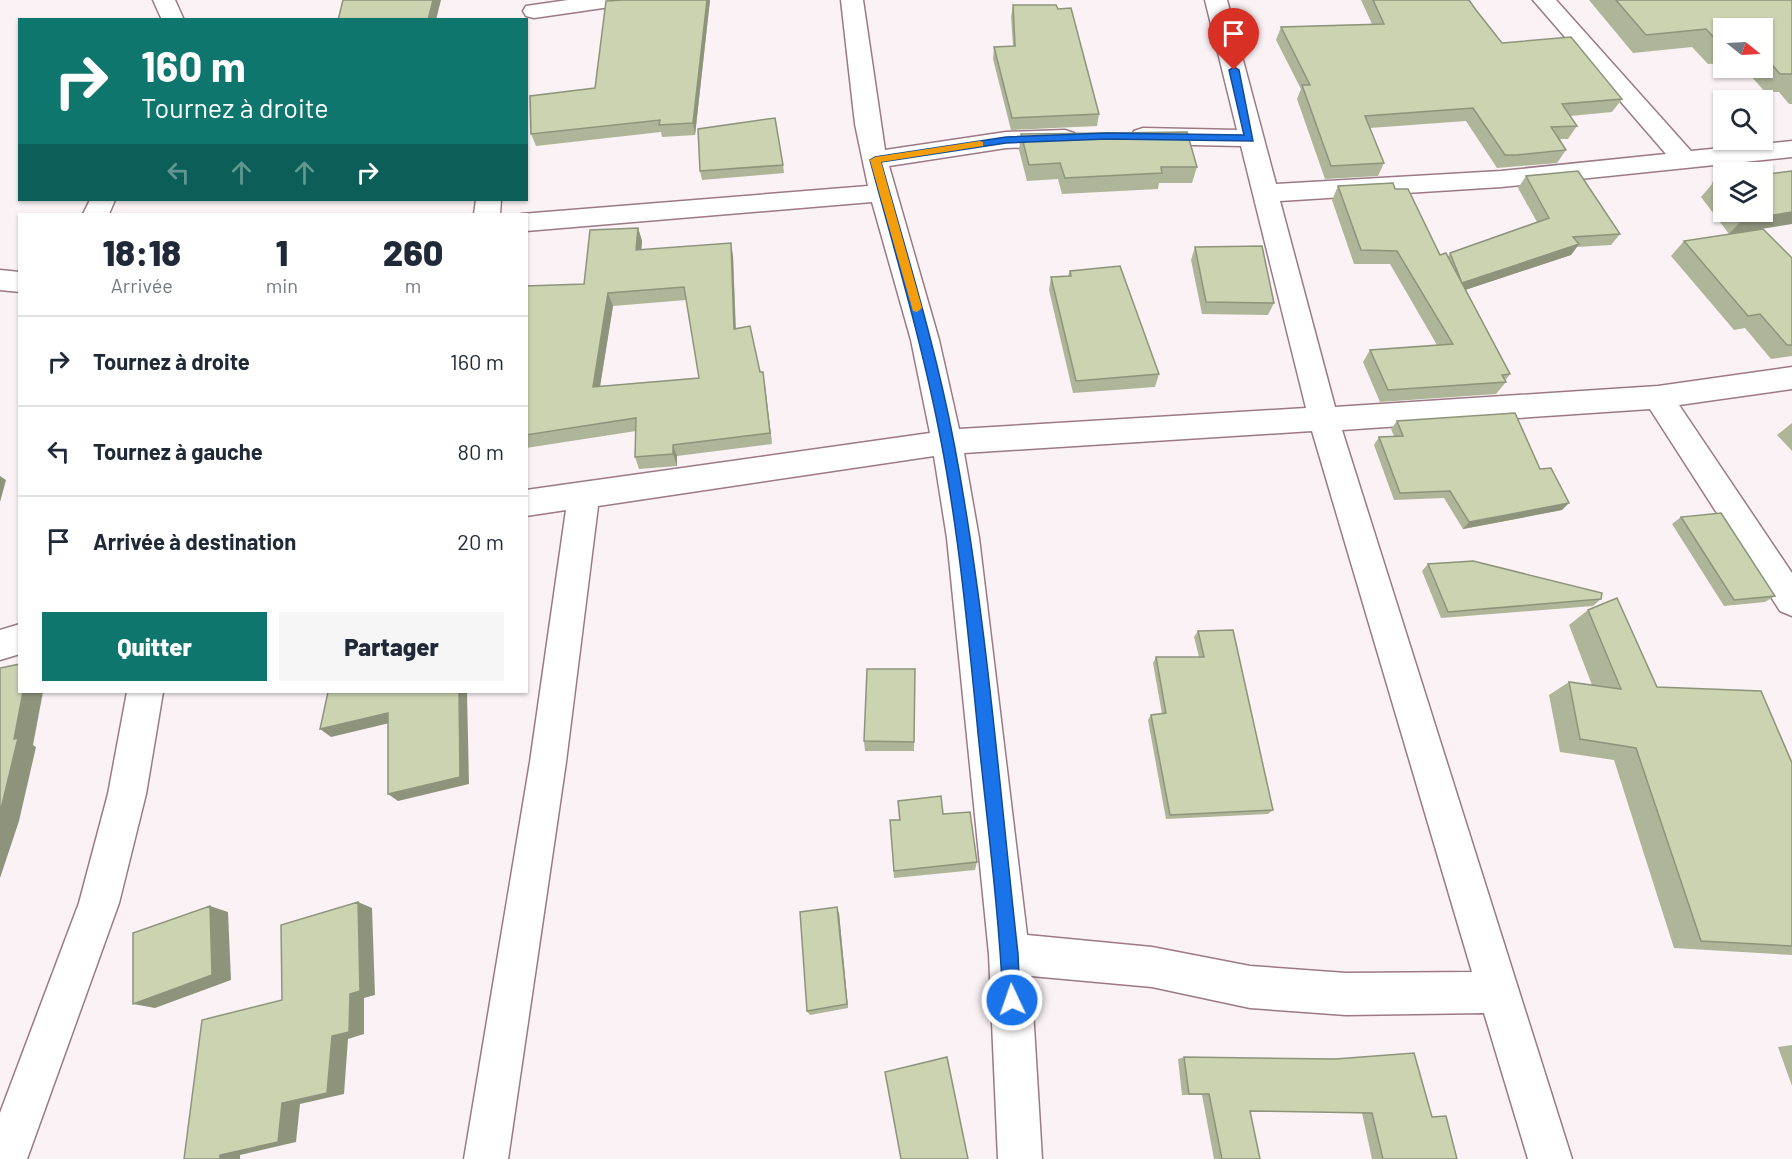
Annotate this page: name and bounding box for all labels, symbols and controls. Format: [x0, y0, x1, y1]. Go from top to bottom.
pin [1208, 8, 1259, 70]
icon: arrive [1217, 17, 1250, 50]
north arrow [1713, 18, 1773, 78]
map controls [1713, 18, 1773, 222]
text: 160 m [141, 40, 246, 90]
icon: right [42, 42, 120, 120]
button: search [1713, 90, 1773, 150]
text: Tournez à droite [141, 91, 329, 123]
icon: left [162, 156, 195, 189]
icon: ahead [225, 156, 258, 189]
icon: ahead [288, 156, 321, 189]
icon: right [351, 156, 384, 189]
button: layers [1713, 162, 1773, 222]
text: 18:18 [103, 230, 181, 273]
text: 1 [276, 230, 288, 273]
text: 260 [383, 230, 443, 273]
text: Arrivée [111, 273, 173, 297]
text: min [266, 273, 298, 297]
text: m [405, 273, 421, 297]
icon: right [42, 345, 75, 378]
text: Tournez à droite [93, 348, 250, 374]
text: 160 m [450, 348, 504, 374]
icon: left [42, 435, 75, 468]
text: Tournez à gauche [93, 438, 263, 464]
text: 80 m [458, 438, 504, 464]
icon: arrive [42, 525, 75, 558]
text: Arrivée à destination [93, 528, 296, 554]
text: 20 m [457, 528, 504, 554]
button: Quitter [42, 612, 267, 681]
button: Partager [279, 612, 504, 681]
position arrow [980, 968, 1044, 1032]

